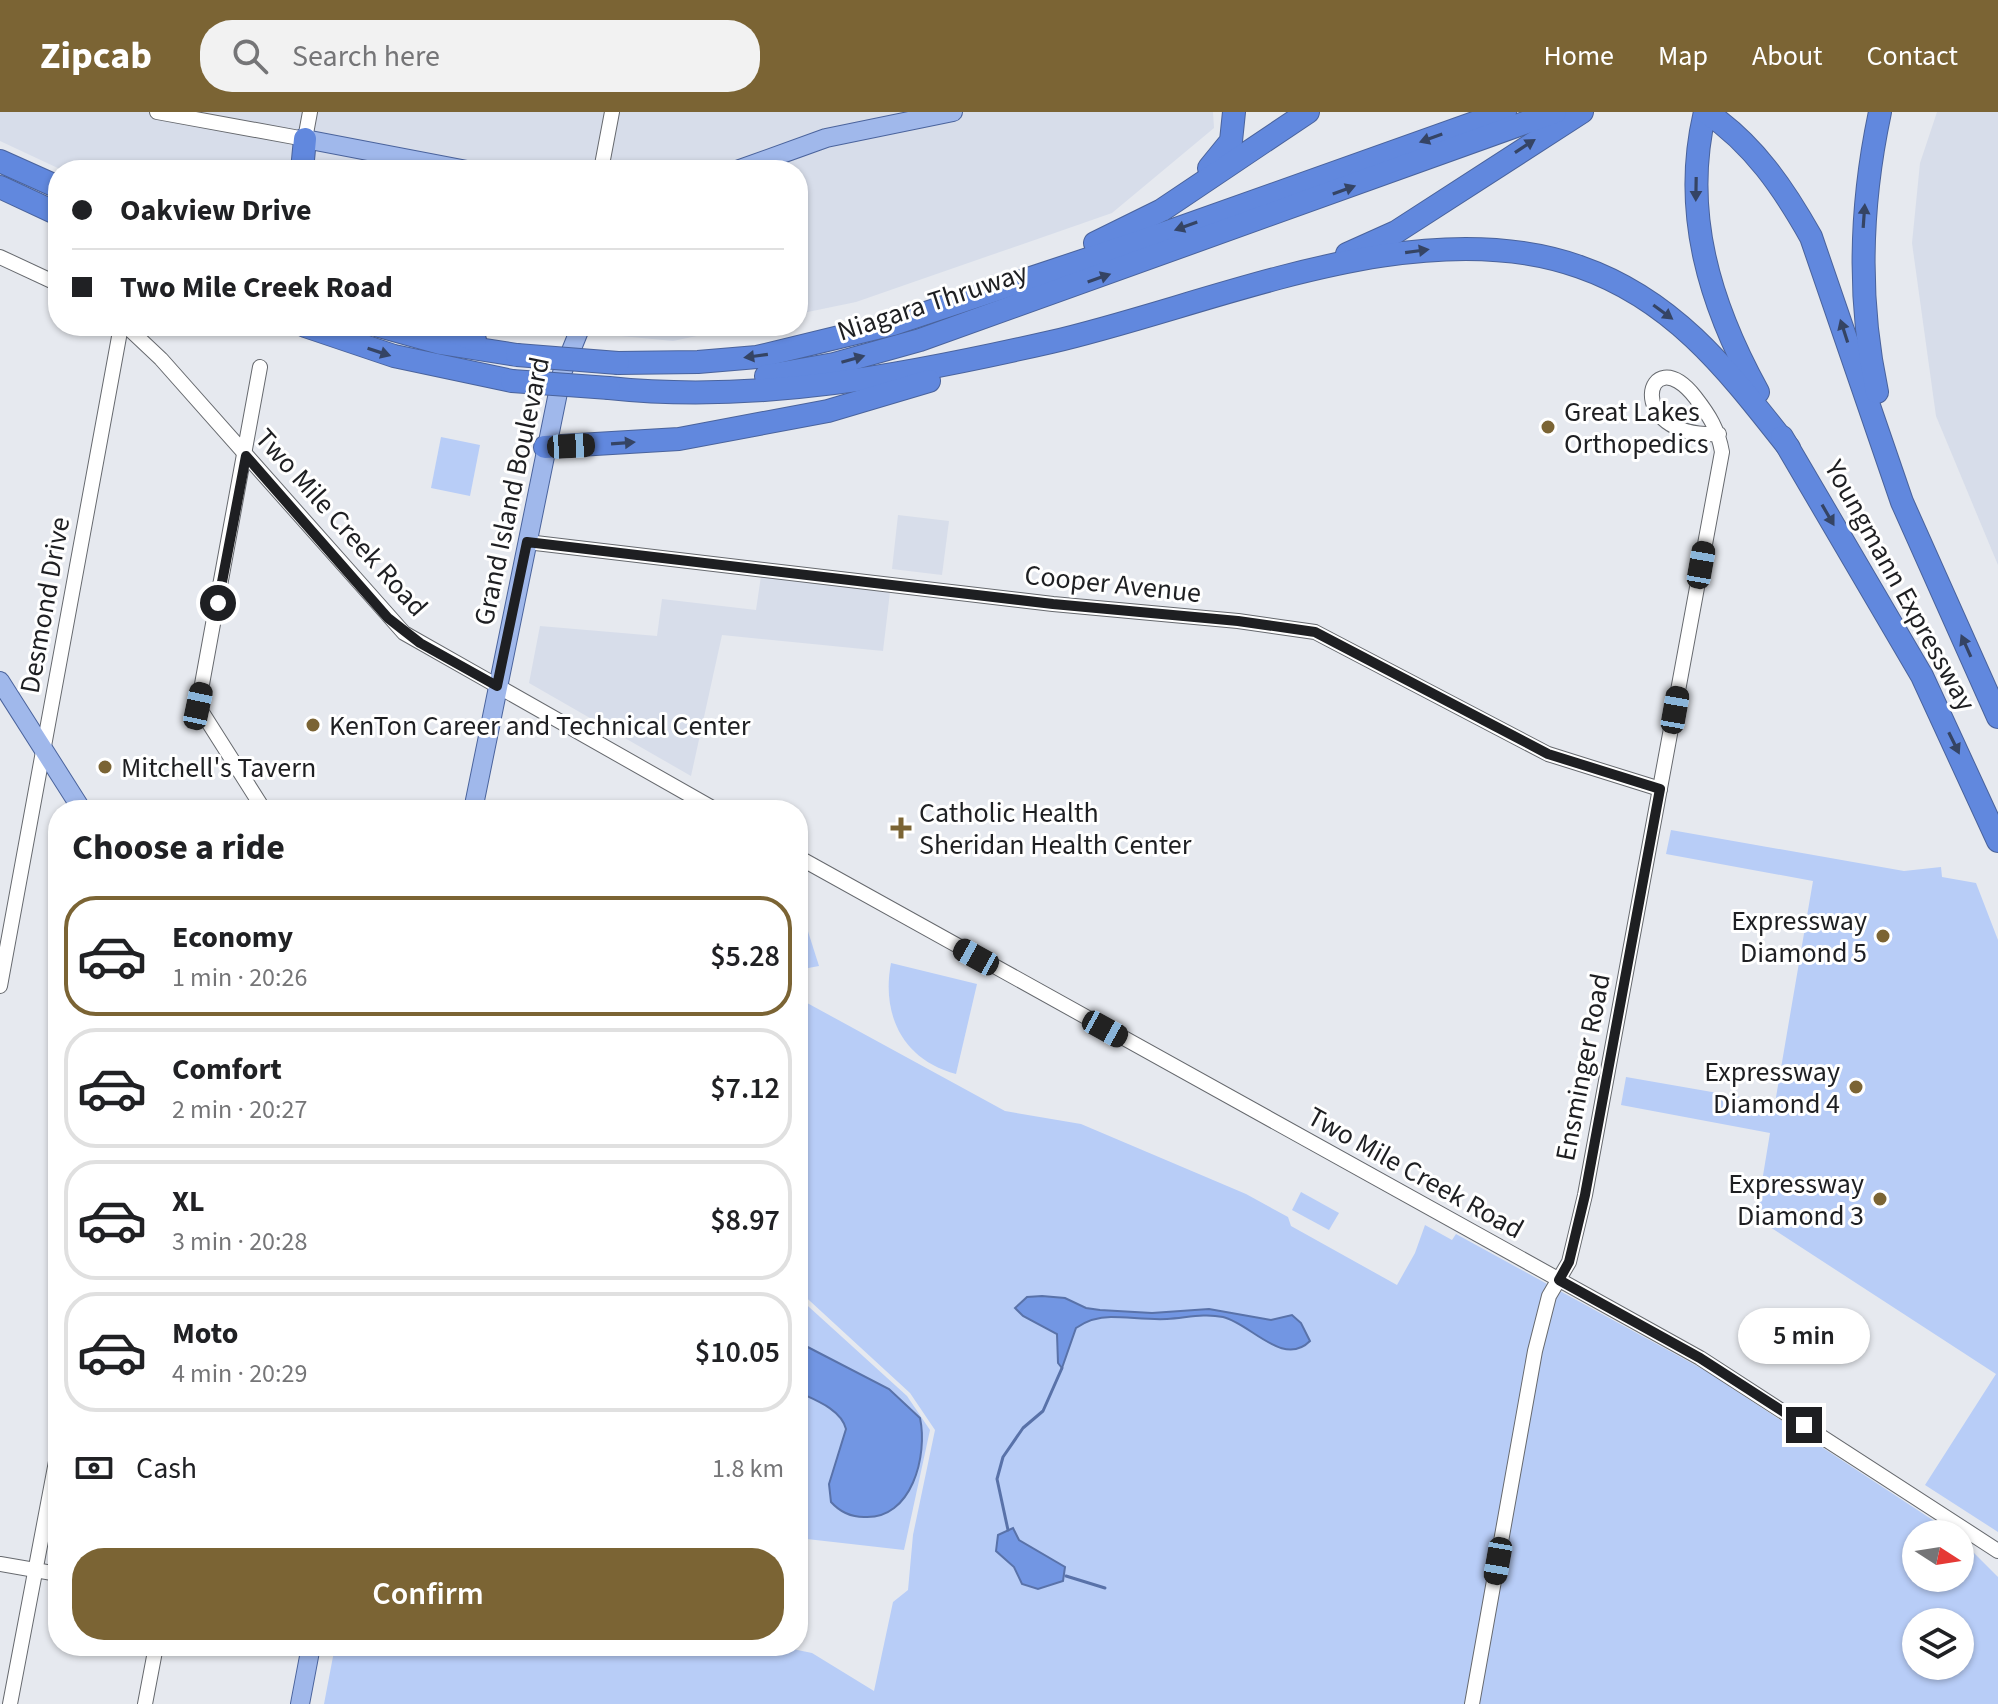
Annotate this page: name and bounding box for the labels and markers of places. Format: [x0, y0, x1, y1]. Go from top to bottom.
place label: Great Lakes Orthopedics [1564, 392, 1709, 464]
marker: Great Lakes Orthopedics [1539, 418, 1557, 436]
place label: KenTon Career and Technical Center [329, 706, 751, 746]
marker: KenTon Career and Technical Center [304, 716, 322, 734]
place label: Mitchell's Tavern [121, 748, 316, 788]
marker: Mitchell's Tavern [96, 758, 114, 776]
place label: Catholic Health Sheridan Health Center [919, 793, 1192, 865]
marker: Catholic Health Sheridan Health Center [890, 817, 912, 839]
place label: Expressway Diamond 5 [1731, 901, 1867, 973]
marker: Expressway Diamond 5 [1874, 927, 1892, 945]
place label: Expressway Diamond 4 [1704, 1052, 1840, 1124]
marker: Expressway Diamond 4 [1847, 1078, 1865, 1096]
place label: Expressway Diamond 3 [1728, 1164, 1864, 1236]
marker: Expressway Diamond 3 [1871, 1190, 1889, 1208]

